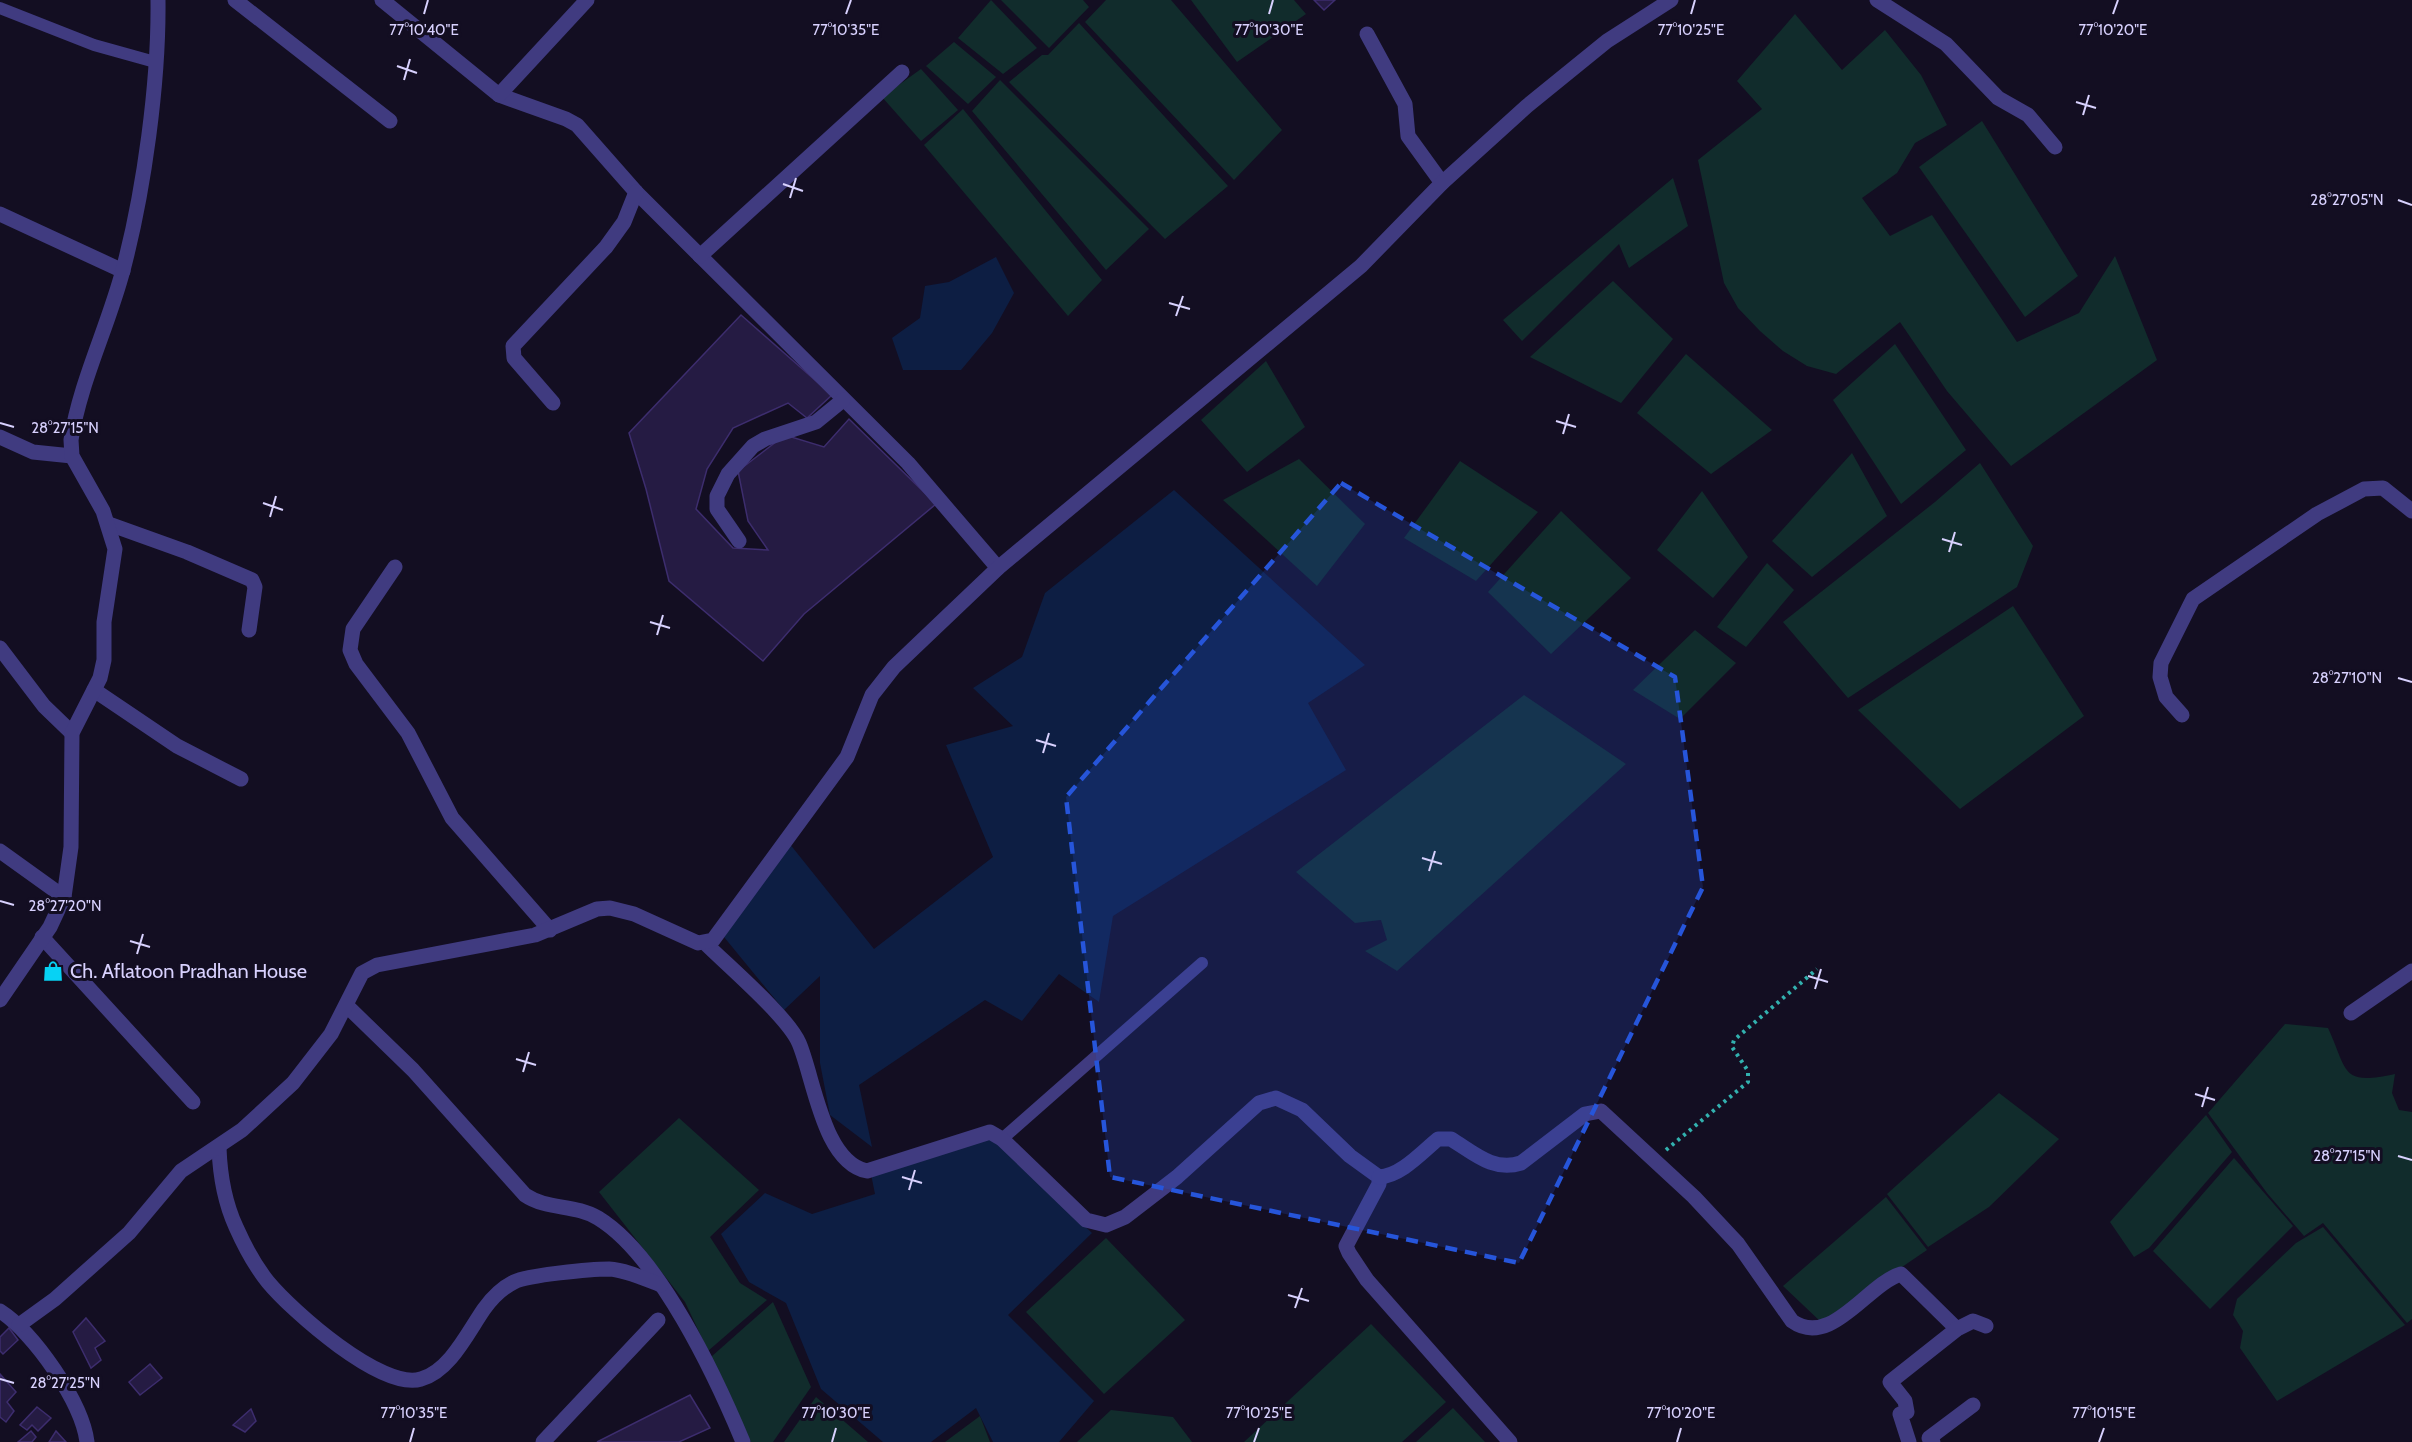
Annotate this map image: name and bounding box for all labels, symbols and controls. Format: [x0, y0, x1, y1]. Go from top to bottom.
text: 77°10'40"E [389, 21, 459, 39]
text: 77°10'35"E [813, 21, 879, 39]
text: 77°10'30"E [1234, 21, 1304, 39]
text: 77°10'25"E [1658, 21, 1724, 39]
text: 77°10'20"E [2079, 21, 2147, 39]
text: 28°27'05"N [2310, 191, 2384, 209]
text: 28°27'15"N [31, 419, 99, 437]
text: 28°27'10"N [2312, 669, 2382, 687]
text: 28°27'20"N [28, 897, 102, 915]
shop icon: Ch. Aflatoon Pradhan House [41, 959, 65, 983]
place label: Ch. Aflatoon Pradhan House [70, 959, 307, 983]
text: 28°27'15"N [2313, 1147, 2381, 1165]
text: 28°27'25"N [30, 1374, 100, 1392]
text: 77°10'35"E [381, 1404, 447, 1422]
text: 77°10'30"E [801, 1404, 871, 1422]
text: 77°10'25"E [1226, 1404, 1292, 1422]
text: 77°10'20"E [1647, 1404, 1715, 1422]
text: 77°10'15"E [2072, 1404, 2136, 1422]

